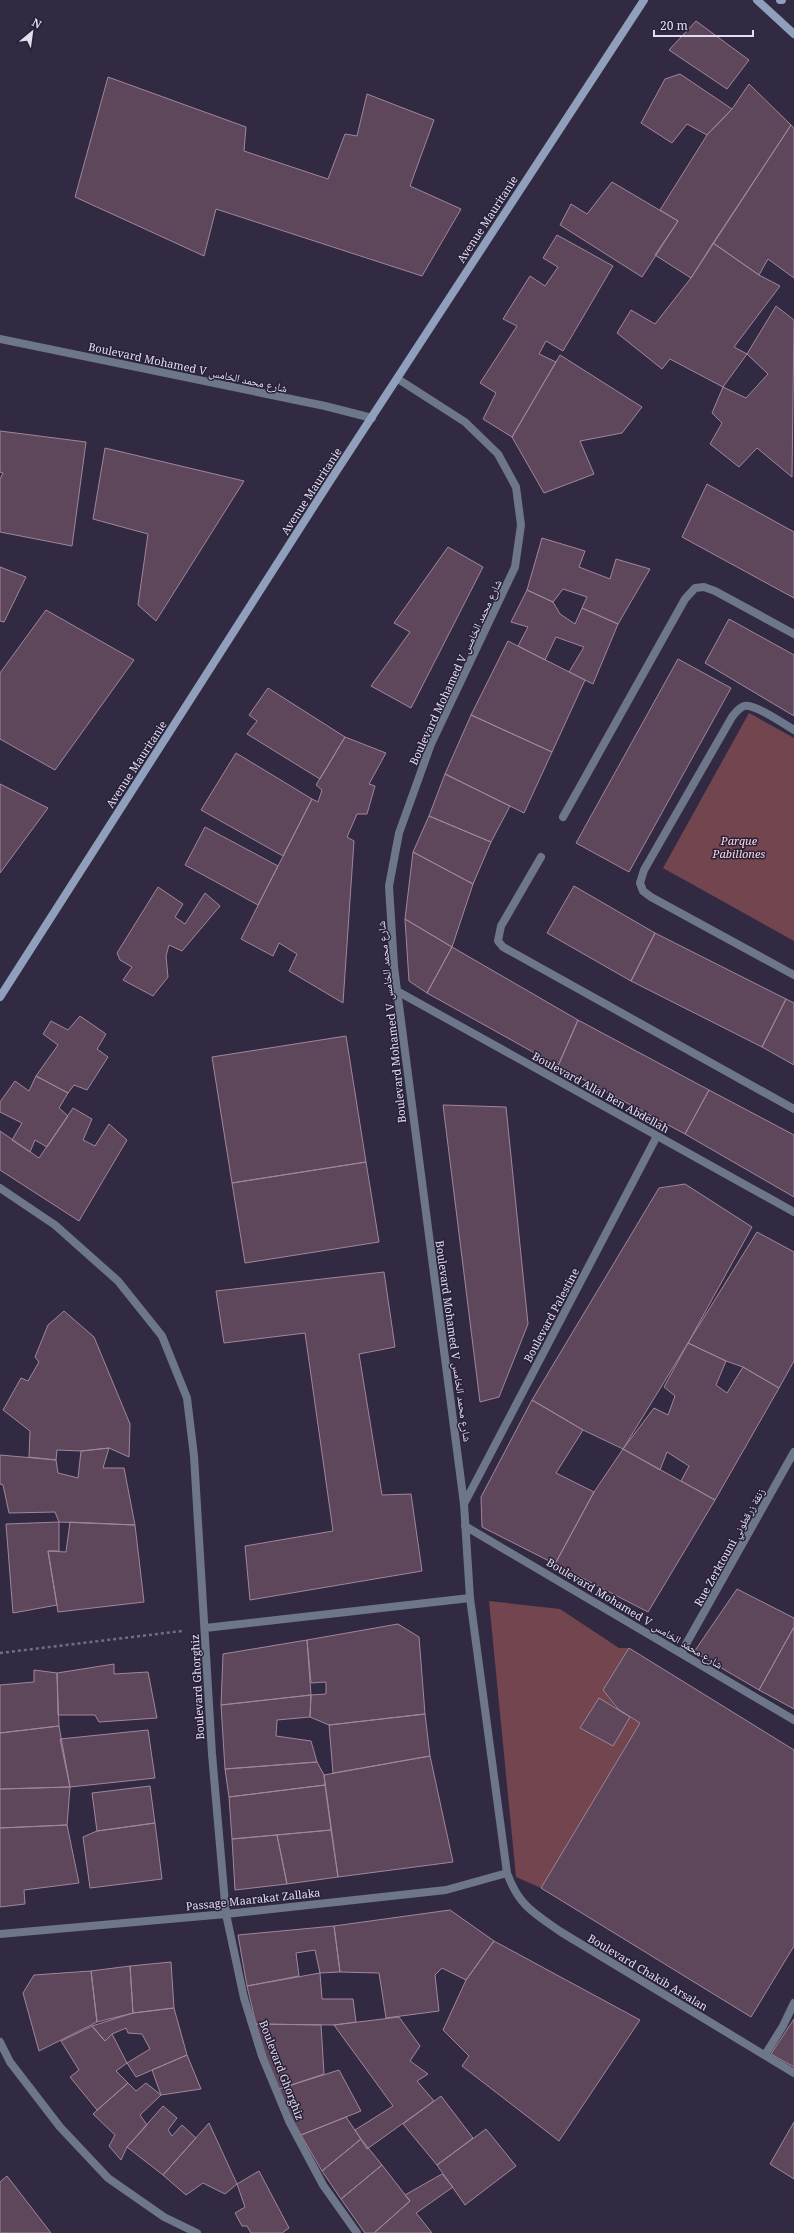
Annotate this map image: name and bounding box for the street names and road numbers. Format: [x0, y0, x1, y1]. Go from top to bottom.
street label: Avenue Mauritanie [453, 172, 521, 265]
street label: Boulevard Mohamed V شارع محمد الخامس [87, 339, 289, 395]
street label: Avenue Mauritanie [277, 444, 345, 537]
street label: Boulevard Mohamed V شارع محمد الخامس [405, 577, 505, 767]
street label: Avenue Mauritanie [102, 717, 170, 810]
street label: Boulevard Mohamed V شارع محمد الخامس [373, 920, 409, 1124]
street label: Boulevard Allal Ben Abdellah [530, 1048, 672, 1136]
street label: Boulevard Mohamed V شارع محمد الخامس [432, 1239, 476, 1443]
street label: Boulevard Palestine [520, 1265, 582, 1365]
street label: Rue Zerktouni زنقة زرقطوني [690, 1485, 769, 1610]
street label: Boulevard Mohamed V شارع محمد الخامس [544, 1554, 726, 1672]
street label: Boulevard Ghorghiz [187, 1634, 207, 1740]
street label: Passage Maarakat Zallaka [185, 1884, 321, 1914]
street label: Boulevard Chakib Arsalan [585, 1930, 711, 2014]
street label: Boulevard Ghorghiz [256, 2018, 308, 2122]

